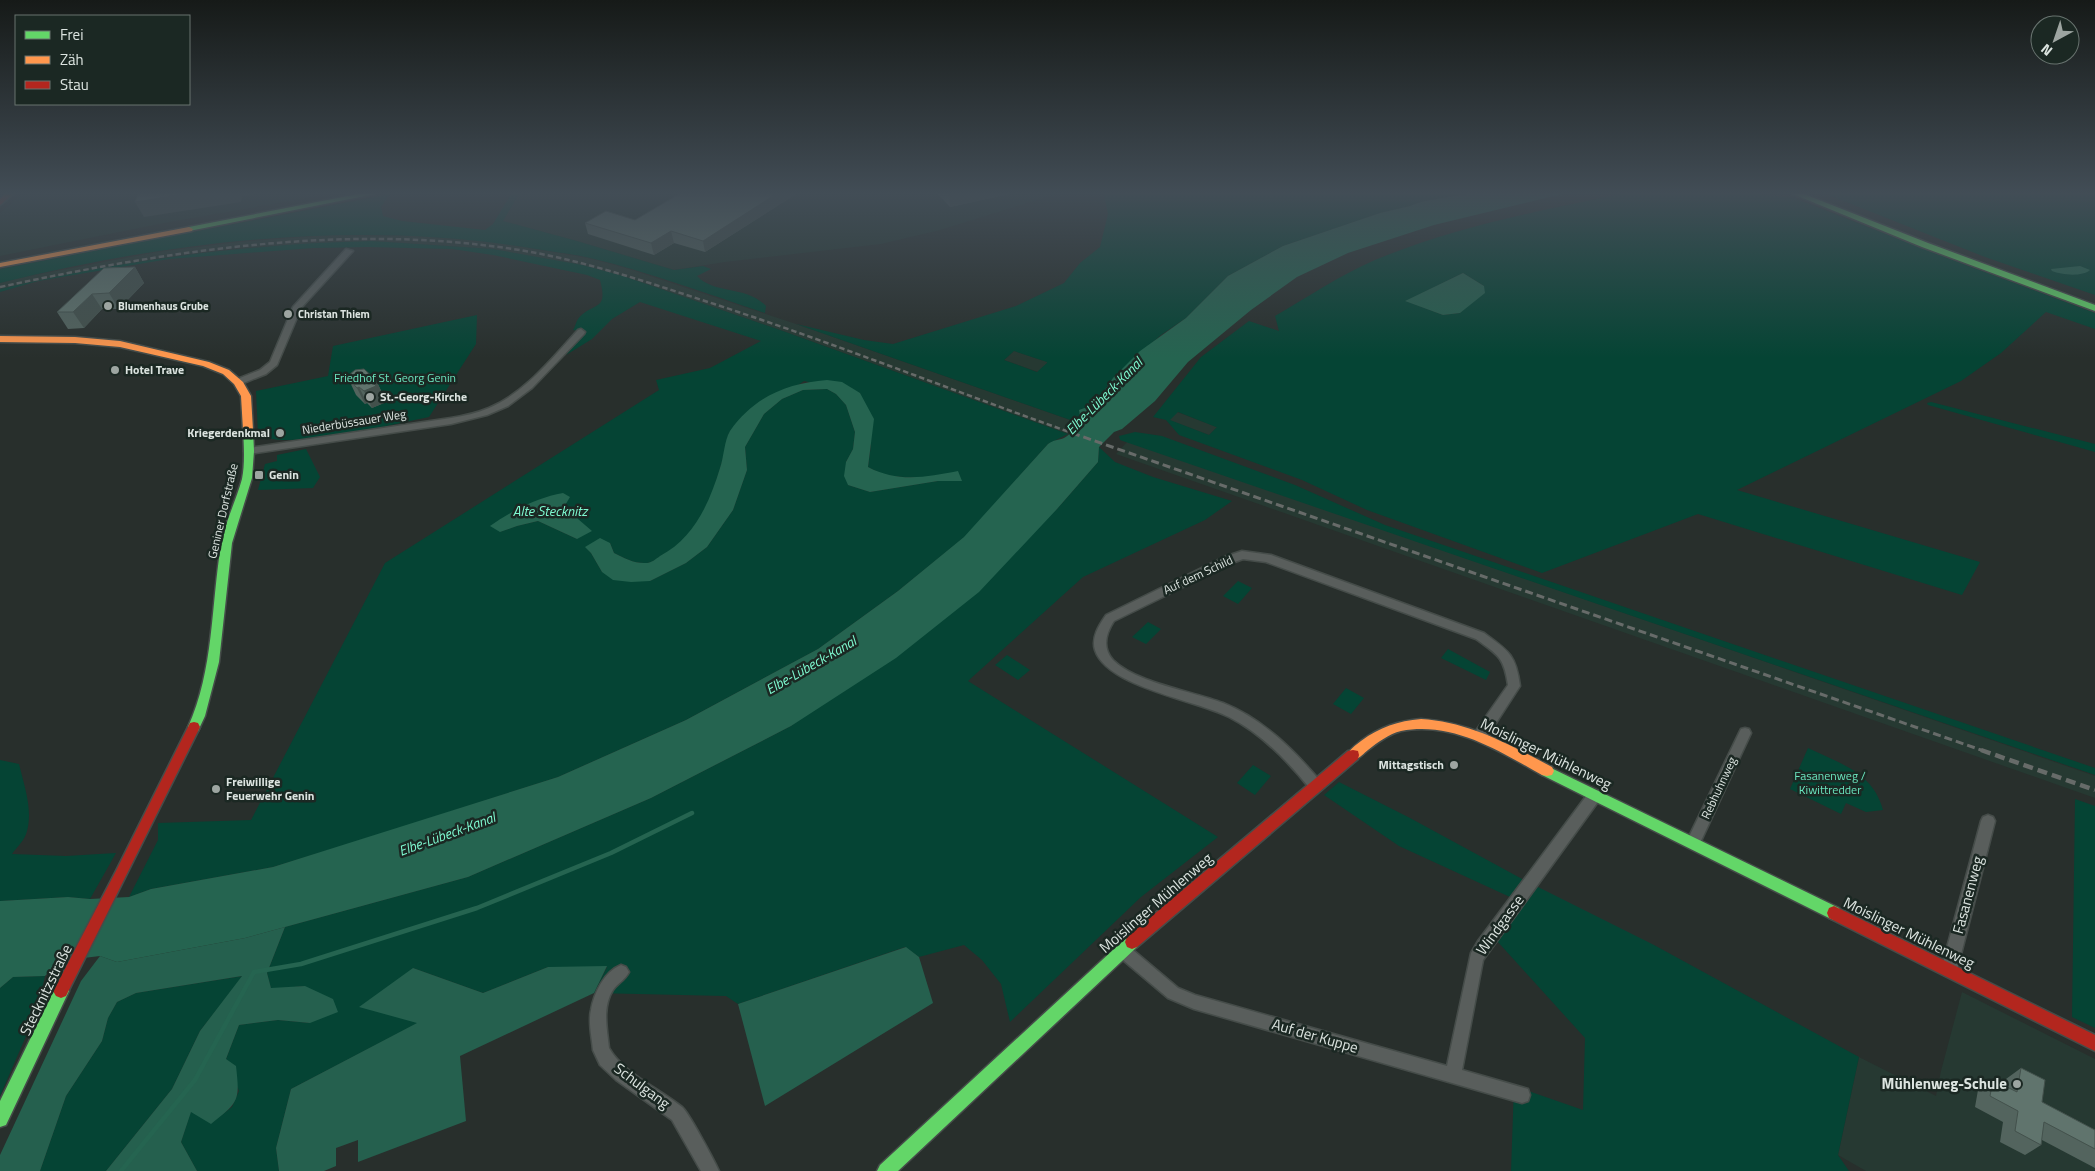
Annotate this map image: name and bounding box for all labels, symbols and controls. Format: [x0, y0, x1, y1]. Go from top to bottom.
legend [15, 15, 190, 105]
north arrow [2030, 15, 2080, 65]
text: Frei [60, 23, 83, 46]
text: N [2036, 39, 2057, 62]
text: Zäh [60, 48, 84, 71]
text: Stau [60, 73, 89, 96]
place label: Blumenhaus Grube [118, 298, 209, 314]
marker: Blumenhaus Grube [102, 300, 114, 312]
place label: Christan Thiem [298, 306, 370, 322]
marker: Christan Thiem [282, 308, 294, 320]
water label: Elbe-Lübeck-Kanal [1060, 351, 1148, 439]
place label: Hotel Trave [125, 360, 184, 379]
marker: Hotel Trave [109, 364, 121, 376]
park label: Friedhof St. Georg Genin [334, 368, 456, 387]
place label: St.-Georg-Kirche [380, 387, 467, 406]
marker: St.-Georg-Kirche [364, 391, 376, 403]
street label: Niederbüssauer Weg [301, 404, 407, 439]
place label: Kriegerdenkmal [187, 423, 270, 442]
marker: Kriegerdenkmal [274, 427, 286, 439]
street label: Geniner Dorfstraße [202, 462, 243, 560]
place label: Genin [269, 465, 299, 484]
marker: Genin [253, 469, 265, 481]
water label: Alte Stecknitz [513, 500, 588, 521]
street label: Auf dem Schild [1160, 550, 1236, 599]
water label: Elbe-Lübeck-Kanal [762, 629, 862, 699]
street label: Moislinger Mühlenweg [1477, 712, 1616, 795]
street label: Rebhuhnweg [1696, 754, 1741, 822]
place label: Mittagstisch [1379, 755, 1444, 774]
marker: Mittagstisch [1448, 759, 1460, 771]
park label: Fasanenweg / Kiwittredder [1794, 766, 1866, 799]
place label: Freiwillige Feuerwehr Genin [226, 772, 314, 805]
marker: Freiwillige Feuerwehr Genin [210, 783, 222, 795]
water label: Elbe-Lübeck-Kanal [396, 806, 500, 861]
street label: Moislinger Mühlenweg [1094, 847, 1218, 958]
street label: Fasanenweg [1946, 853, 1989, 936]
street label: Windgasse [1470, 890, 1529, 960]
street label: Moislinger Mühlenweg [1840, 891, 1979, 974]
street label: Stecknitzstraße [13, 940, 78, 1039]
street label: Auf der Kuppe [1269, 1012, 1361, 1059]
street label: Schulgang [609, 1057, 675, 1115]
place label: Mühlenweg-Schule [1882, 1072, 2007, 1095]
marker: Mühlenweg-Schule [2011, 1078, 2023, 1090]

